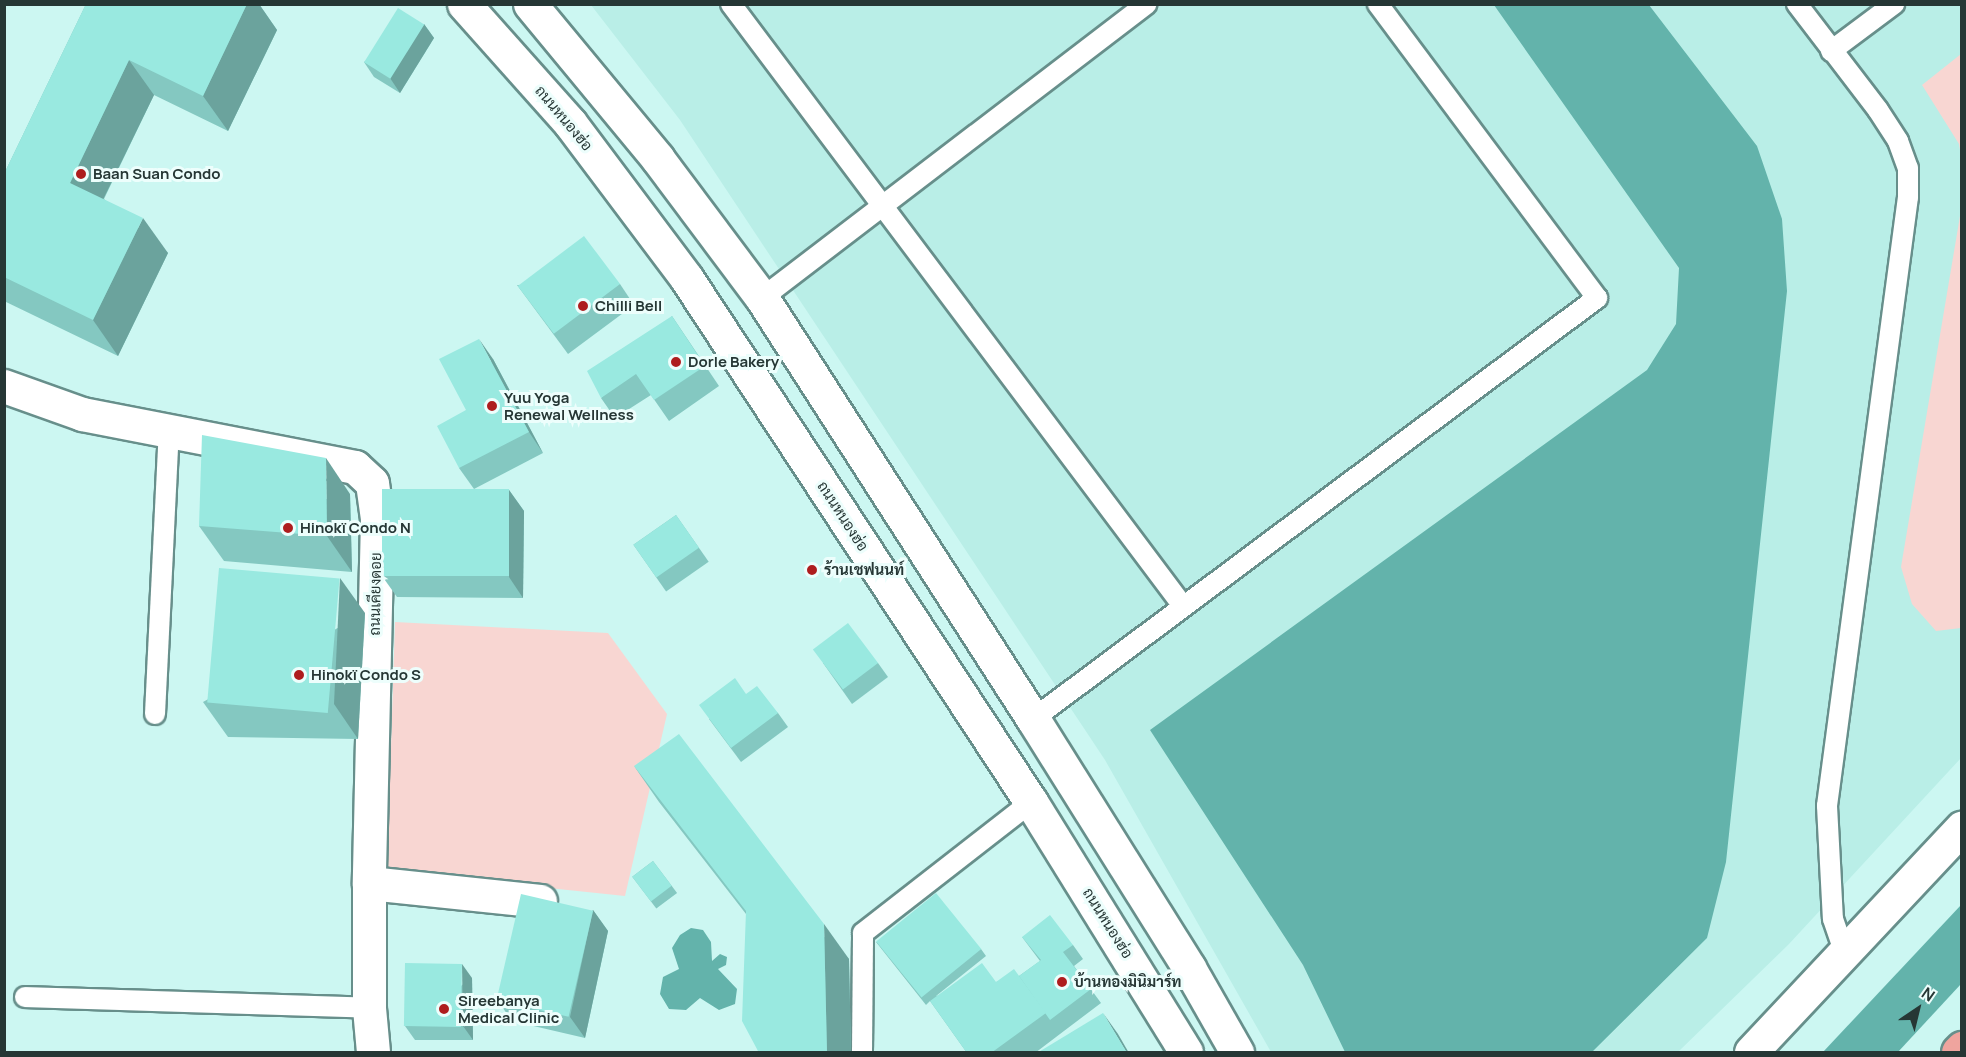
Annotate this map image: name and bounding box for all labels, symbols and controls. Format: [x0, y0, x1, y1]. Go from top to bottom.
street label: ถนนหนองฮ่อ [531, 82, 597, 154]
place label: Baan Suan Condo [93, 165, 221, 183]
marker: Baan Suan Condo [74, 167, 88, 181]
place label: Chilli Bell [595, 297, 662, 315]
marker: Chilli Bell [576, 299, 590, 313]
place label: Dorle Bakery [688, 353, 779, 371]
marker: Dorle Bakery [669, 355, 683, 369]
place label: Yuu Yoga Renewal Wellness [504, 388, 634, 423]
marker: Yuu Yoga Renewal Wellness [485, 399, 499, 413]
street label: ถนนหนองฮ่อ [814, 478, 872, 554]
place label: Hinokï Condo N [300, 519, 411, 537]
marker: Hinokï Condo N [281, 521, 295, 535]
street label: ถนนเคียงดอย [365, 552, 385, 636]
place label: ร้านเชฟนนท์ [824, 561, 904, 579]
marker: ร้านเชฟนนท์ [805, 563, 819, 577]
place label: Hinokï Condo S [311, 666, 421, 684]
marker: Hinokï Condo S [292, 668, 306, 682]
street label: ถนนหนองฮ่อ [1079, 884, 1137, 962]
place label: บ้านทองมินิมาร์ท [1074, 973, 1182, 991]
marker: บ้านทองมินิมาร์ท [1055, 975, 1069, 989]
north arrow [1888, 979, 1948, 1039]
text: N [1917, 982, 1939, 1007]
place label: Sireebanya Medical Clinic [458, 991, 559, 1026]
marker: Sireebanya Medical Clinic [435, 1000, 453, 1018]

